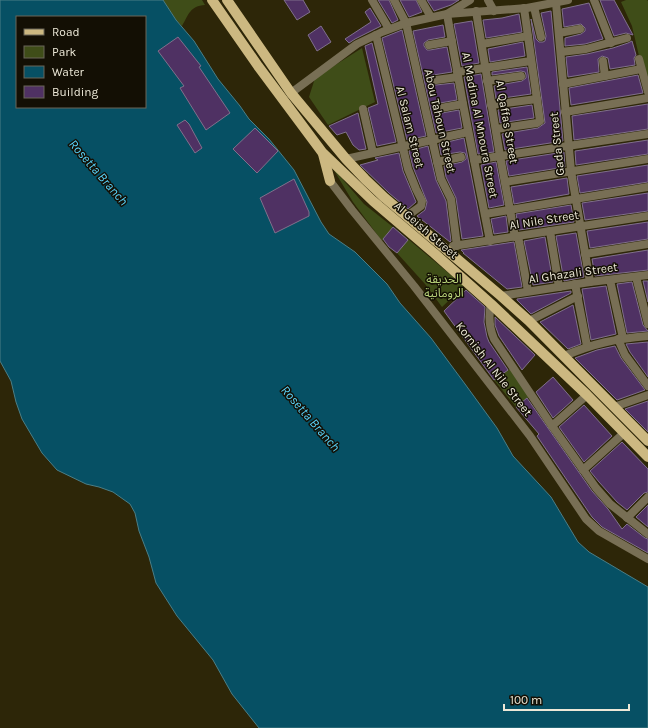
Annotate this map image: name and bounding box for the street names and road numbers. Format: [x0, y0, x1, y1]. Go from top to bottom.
street label: Al Madina Al Mnoura Street [459, 51, 501, 200]
street label: Abou Tahoun Street [421, 68, 459, 175]
street label: Al Qaffas Street [493, 79, 521, 165]
street label: Al Salam Street [393, 85, 427, 170]
street label: Gada Street [547, 111, 567, 176]
street label: Al Geish Street [391, 199, 461, 262]
street label: Al Nile Street [508, 208, 580, 232]
street label: Al Ghazali Street [528, 260, 619, 286]
street label: Kornish Al Nile Street [453, 319, 535, 419]

